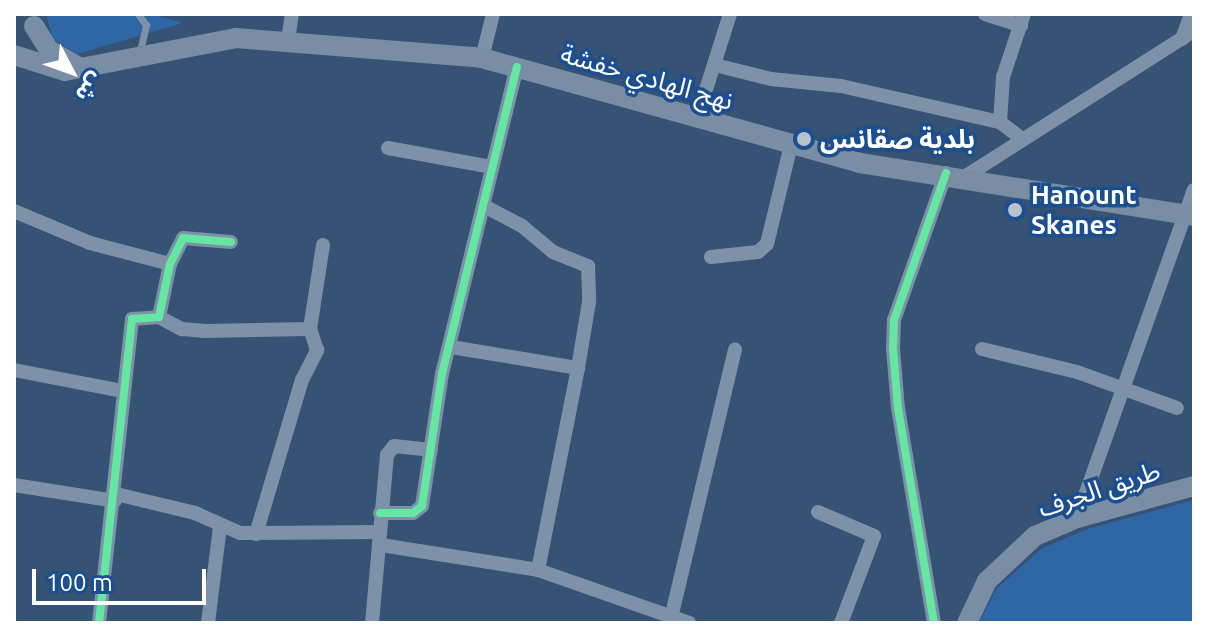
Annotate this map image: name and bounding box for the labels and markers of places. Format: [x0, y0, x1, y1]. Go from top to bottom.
place label: بلدية صقانس [820, 123, 975, 155]
marker: بلدية صقانس [795, 130, 813, 148]
place label: Hanount Skanes [1031, 179, 1136, 240]
marker: Hanount Skanes [1006, 201, 1024, 219]

